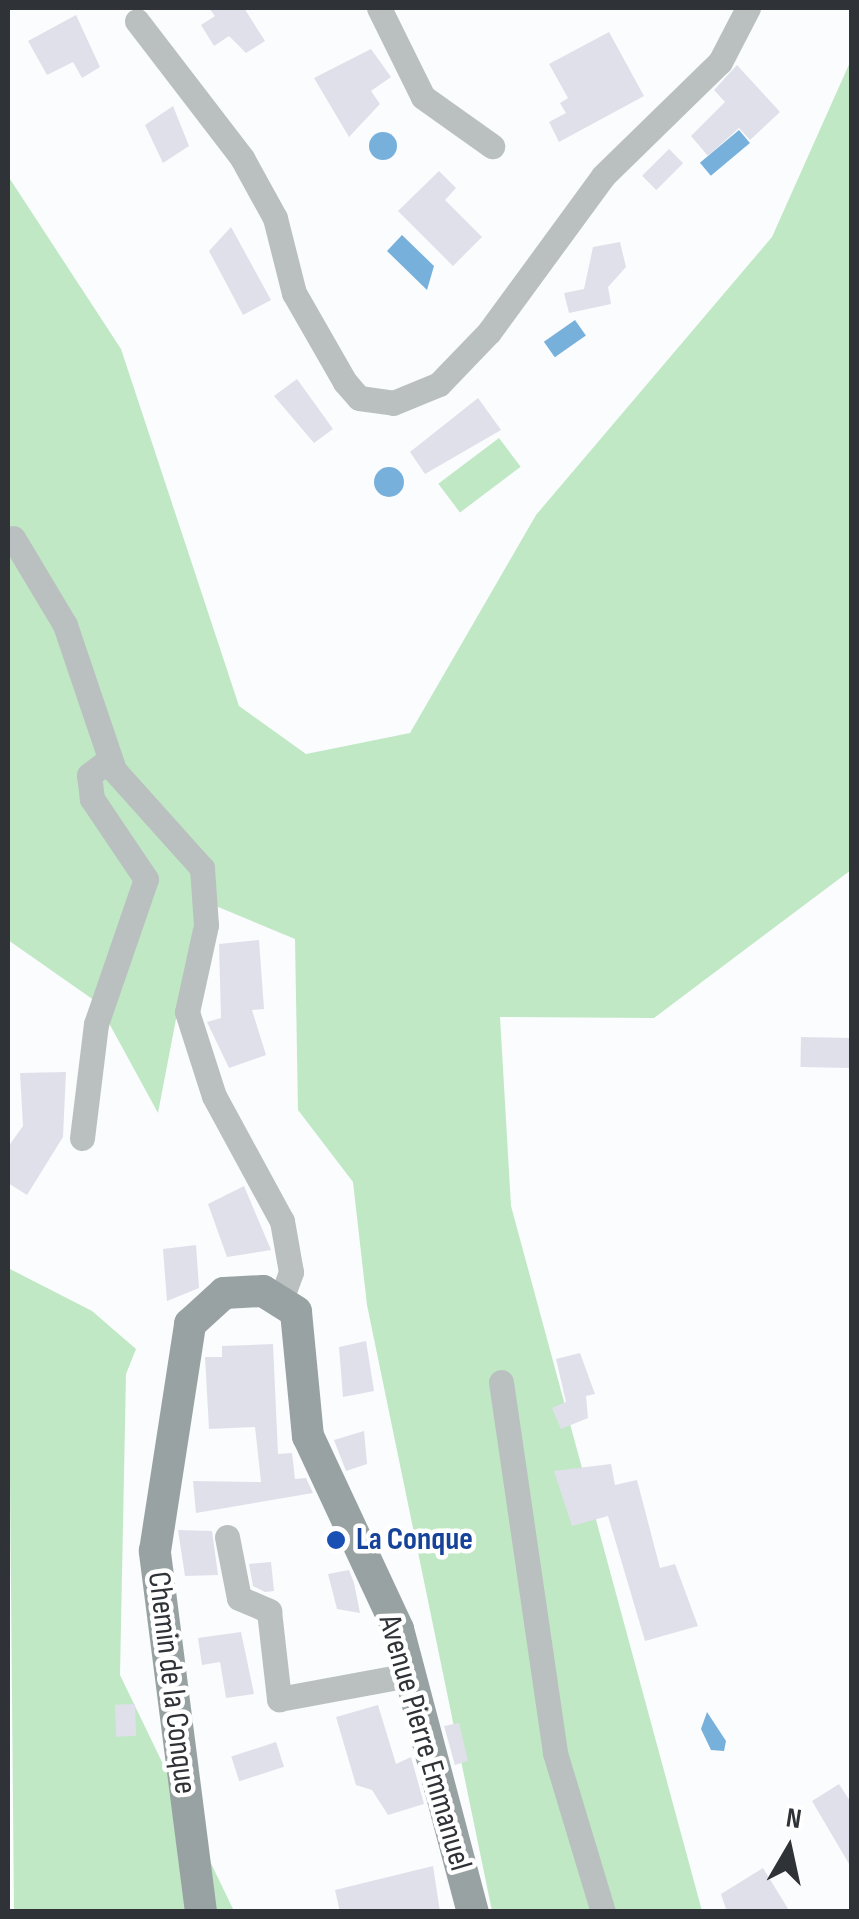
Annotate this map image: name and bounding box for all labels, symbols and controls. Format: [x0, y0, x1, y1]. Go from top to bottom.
place label: La Conque [356, 1521, 473, 1559]
marker: La Conque [325, 1529, 347, 1551]
street label: Chemin de la Conque [138, 1570, 204, 1796]
street label: Avenue Pierre Emmanuel [369, 1611, 479, 1875]
north arrow [739, 1799, 839, 1899]
text: N [784, 1801, 804, 1836]

